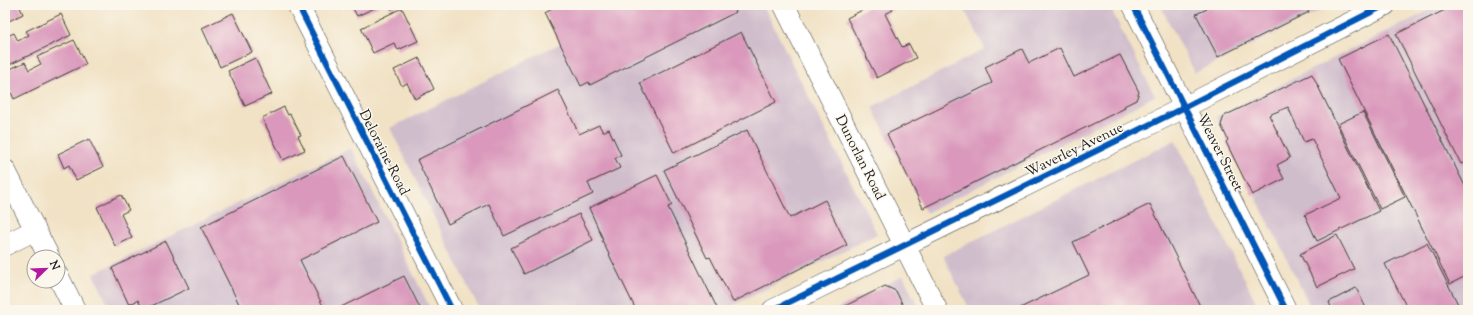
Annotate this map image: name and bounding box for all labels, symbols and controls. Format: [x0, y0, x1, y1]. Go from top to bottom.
street label: Deloraine Road [353, 107, 413, 199]
street label: Weaver Street [1191, 111, 1247, 195]
street label: Dunorlan Road [829, 112, 889, 204]
street label: Waverley Avenue [1023, 118, 1127, 183]
north arrow [26, 249, 66, 289]
text: N [45, 257, 63, 273]

